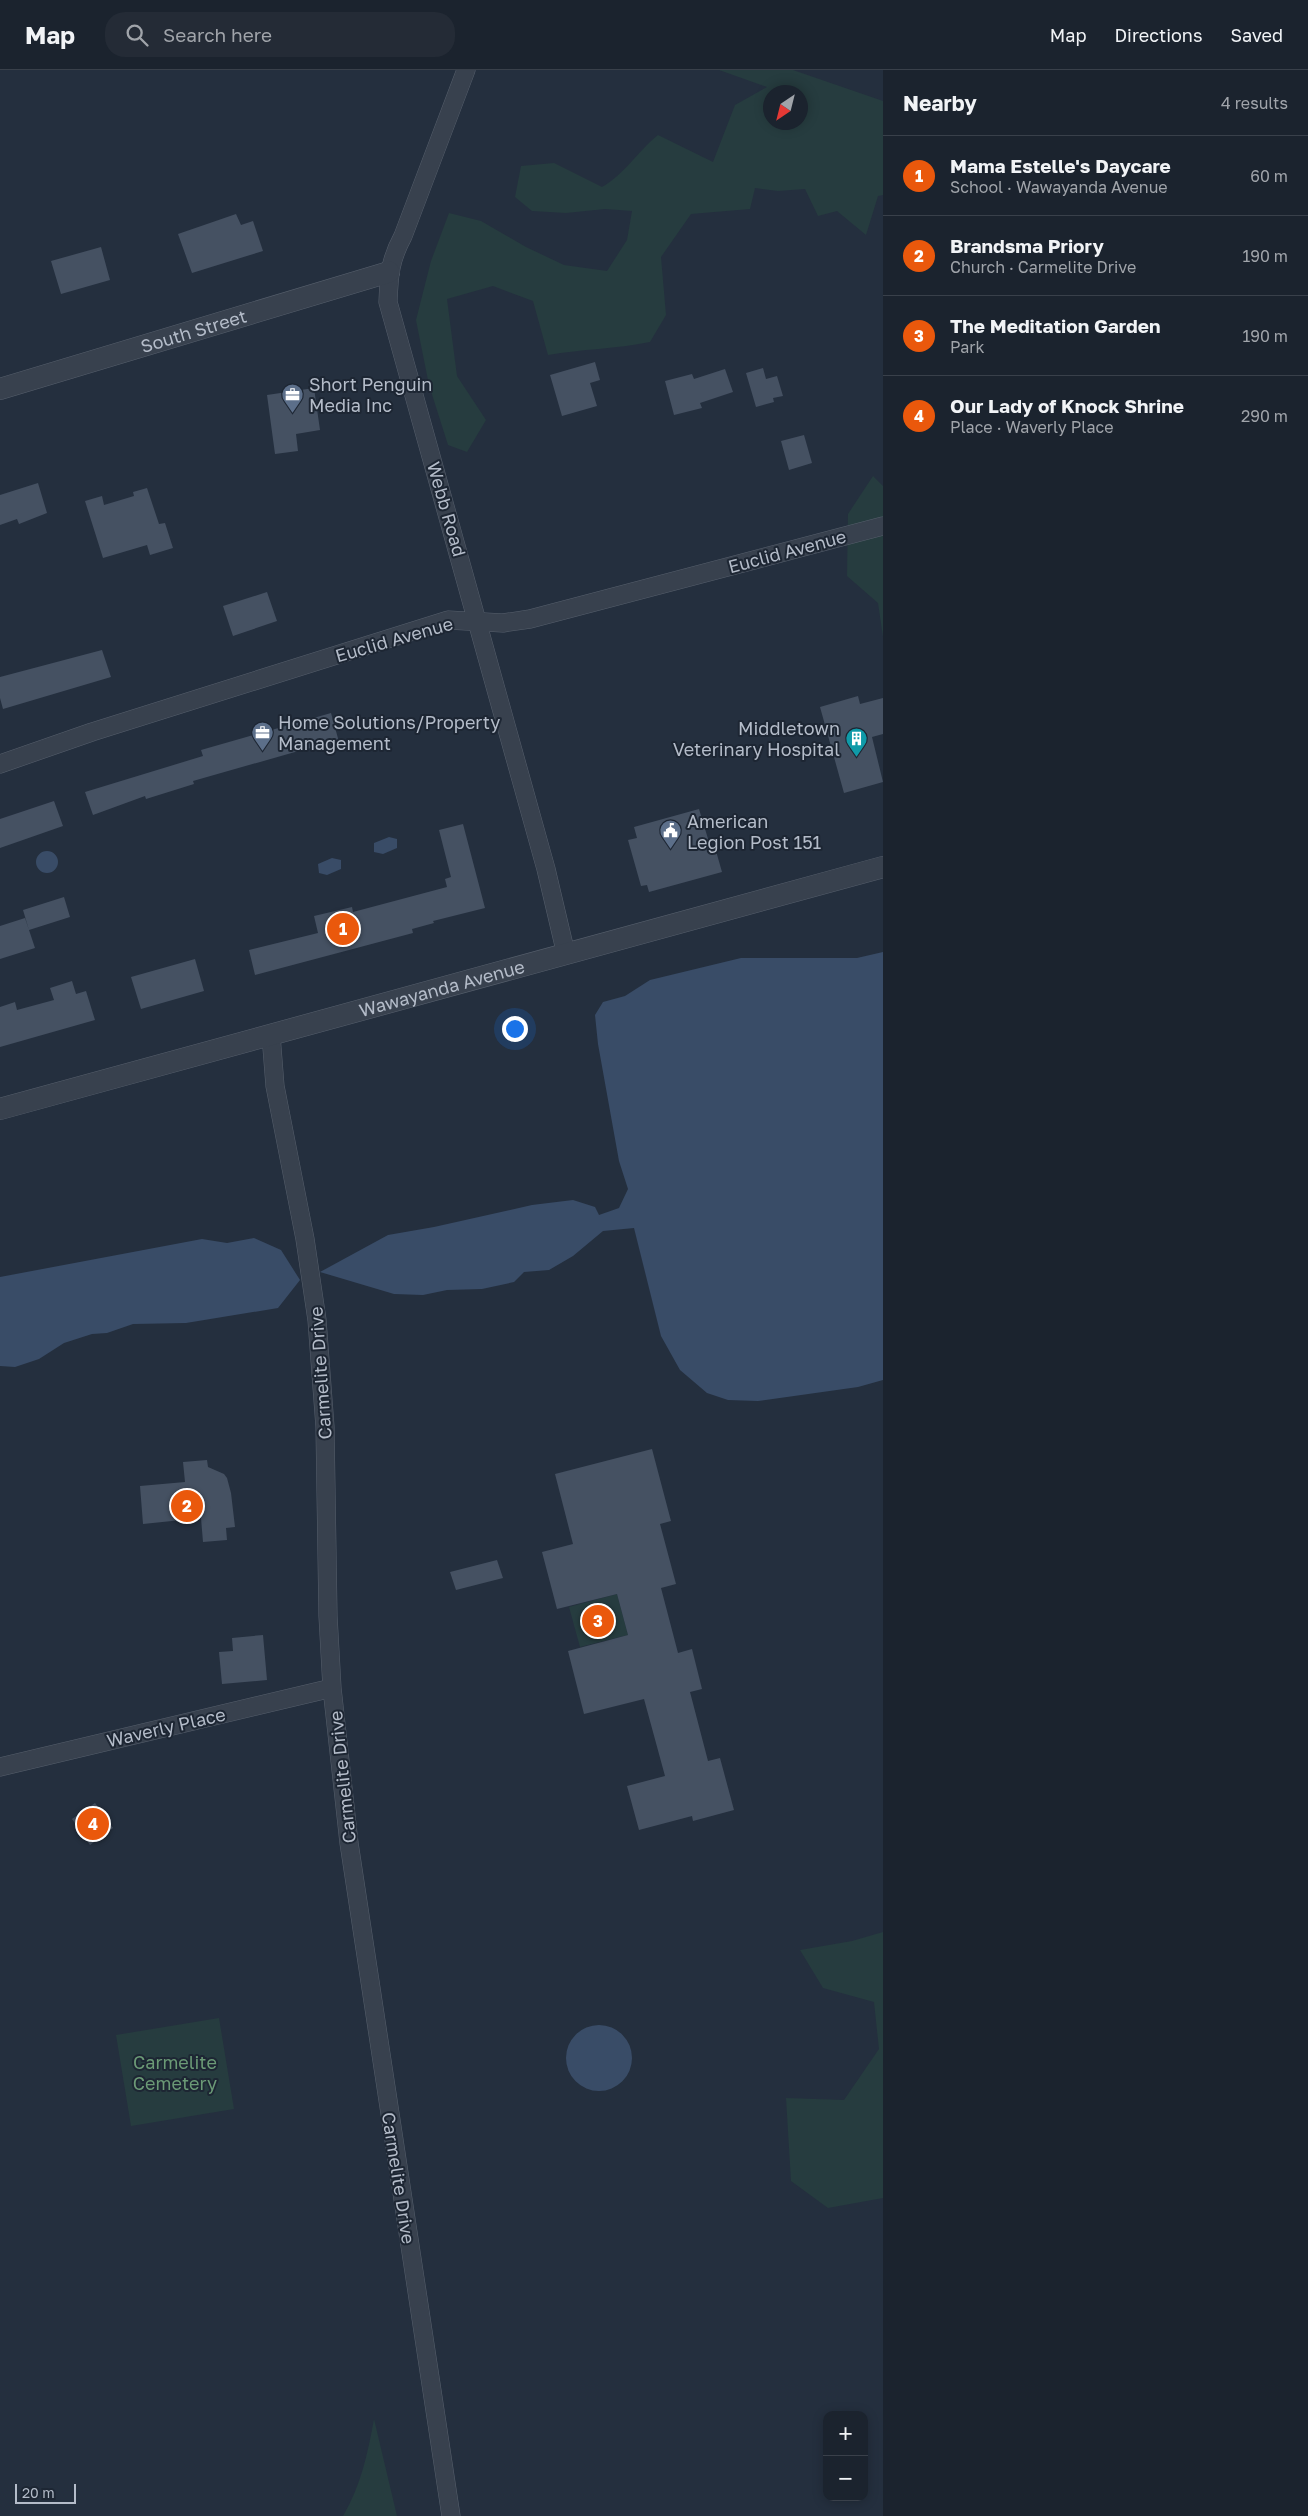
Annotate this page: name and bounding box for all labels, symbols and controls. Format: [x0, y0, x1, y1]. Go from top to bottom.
search box [105, 12, 455, 57]
text: Map [25, 20, 75, 49]
icon: search [123, 21, 151, 49]
text: Search here [163, 23, 272, 46]
text: Map [1050, 24, 1086, 46]
text: Directions [1114, 24, 1202, 46]
text: Saved [1230, 24, 1283, 46]
north arrow [763, 85, 808, 130]
text: Nearby [903, 90, 977, 116]
text: 4 results [1221, 93, 1288, 113]
text: Mama Estelle's Daycare [950, 154, 1171, 177]
text: 1 [915, 166, 923, 186]
text: 60 m [1250, 166, 1288, 186]
text: School · Wawayanda Avenue [950, 177, 1168, 197]
text: Brandsma Priory [950, 234, 1104, 257]
text: 2 [914, 246, 924, 266]
text: 190 m [1242, 246, 1288, 266]
text: Church · Carmelite Drive [950, 257, 1136, 277]
street label: South Street [138, 305, 249, 357]
text: The Meditation Garden [950, 314, 1160, 337]
text: 3 [914, 326, 924, 346]
text: 190 m [1242, 326, 1288, 346]
text: Park [950, 337, 985, 357]
place label: Short Penguin Media Inc [309, 373, 432, 416]
office icon: Short Penguin Media Inc [281, 382, 305, 413]
text: Our Lady of Knock Shrine [950, 394, 1184, 417]
text: 4 [914, 406, 924, 426]
text: 290 m [1241, 406, 1288, 426]
text: Place · Waverly Place [950, 417, 1113, 437]
street label: Webb Road [423, 459, 471, 559]
street label: Euclid Avenue [726, 525, 848, 577]
street label: Euclid Avenue [333, 612, 455, 666]
place label: Home Solutions/Property Management [278, 711, 500, 754]
place label: Middletown Veterinary Hospital [673, 717, 840, 760]
office icon: Home Solutions/Property Management [250, 720, 274, 751]
building icon: Middletown Veterinary Hospital [844, 726, 868, 757]
place label: American Legion Post 151 [687, 810, 822, 853]
public building icon: American Legion Post 151 [659, 819, 683, 850]
pin: 1 [327, 910, 359, 948]
street label: Wawayanda Avenue [356, 955, 527, 1021]
your location [502, 1016, 528, 1042]
street label: Carmelite Drive [304, 1306, 336, 1440]
pin: 2 [171, 1487, 203, 1525]
pin: 3 [582, 1602, 614, 1640]
street label: Waverly Place [104, 1703, 228, 1751]
street label: Carmelite Drive [324, 1710, 360, 1844]
pin: 4 [77, 1805, 109, 1843]
park label: Carmelite Cemetery [133, 2051, 217, 2094]
street label: Carmelite Drive [378, 2111, 420, 2245]
map controls [823, 2411, 868, 2501]
button: + [823, 2411, 868, 2456]
button: − [823, 2456, 868, 2501]
scale bar [15, 2481, 76, 2504]
text: 20 m [22, 2484, 55, 2501]

